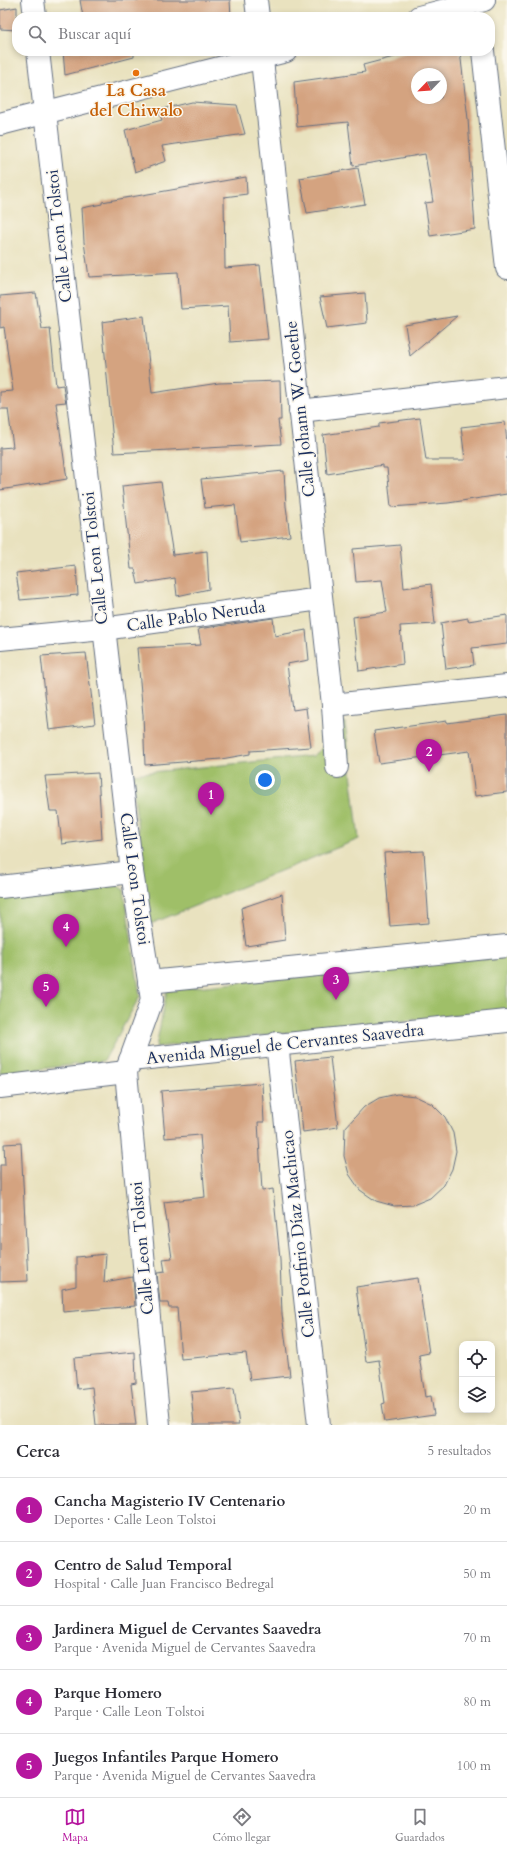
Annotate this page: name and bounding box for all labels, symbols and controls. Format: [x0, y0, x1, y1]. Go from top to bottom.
search box [12, 12, 495, 56]
icon: search [26, 23, 48, 45]
text: Buscar aquí [58, 24, 131, 44]
marker: La Casa del Chiwalo [131, 68, 141, 78]
north arrow [411, 68, 447, 104]
place label: La Casa del Chiwalo [89, 79, 183, 122]
street label: Calle Leon Tolstoi [41, 168, 77, 304]
street label: Calle Johann W. Goethe [279, 320, 321, 498]
street label: Calle Leon Tolstoi [77, 490, 113, 626]
street label: Calle Pablo Neruda [125, 595, 268, 637]
pin: 2 [416, 739, 442, 772]
your location [255, 770, 275, 790]
pin: 1 [198, 782, 224, 815]
street label: Calle Leon Tolstoi [114, 811, 156, 947]
pin: 4 [53, 914, 79, 947]
pin: 3 [323, 967, 349, 1000]
pin: 5 [33, 974, 59, 1007]
street label: Avenida Miguel de Cervantes Saavedra [145, 1018, 426, 1070]
street label: Calle Porfirio Díaz Machicao [276, 1129, 320, 1339]
street label: Calle Leon Tolstoi [125, 1180, 159, 1316]
map controls [459, 1341, 495, 1413]
button: locate [459, 1341, 495, 1377]
button: layers [459, 1377, 495, 1413]
text: Cerca [16, 1440, 60, 1463]
text: 5 resultados [427, 1442, 491, 1460]
text: Cancha Magisterio IV Centenario [54, 1491, 285, 1511]
text: 1 [26, 1501, 32, 1519]
text: 20 m [463, 1501, 491, 1519]
text: Deportes · Calle Leon Tolstoi [54, 1511, 216, 1529]
text: Centro de Salud Temporal [54, 1555, 232, 1575]
text: 2 [26, 1565, 32, 1583]
text: 50 m [463, 1565, 491, 1583]
text: Hospital · Calle Juan Francisco Bedregal [54, 1575, 274, 1593]
text: Jardinera Miguel de Cervantes Saavedra [54, 1619, 322, 1639]
text: 3 [26, 1629, 32, 1647]
text: 70 m [463, 1629, 491, 1647]
text: Parque · Avenida Miguel de Cervantes Saavedra [54, 1639, 316, 1657]
text: Parque Homero [54, 1683, 162, 1703]
text: 4 [26, 1693, 32, 1711]
text: 80 m [463, 1693, 491, 1711]
text: Parque · Calle Leon Tolstoi [54, 1703, 205, 1721]
text: Juegos Infantiles Parque Homero [54, 1747, 278, 1767]
text: 5 [26, 1757, 32, 1775]
text: 100 m [457, 1757, 491, 1775]
text: Parque · Avenida Miguel de Cervantes Saavedra [54, 1767, 316, 1785]
tab: Mapa [62, 1806, 88, 1845]
tab: Cómo llegar [213, 1806, 271, 1845]
tab: Guardados [395, 1806, 445, 1845]

